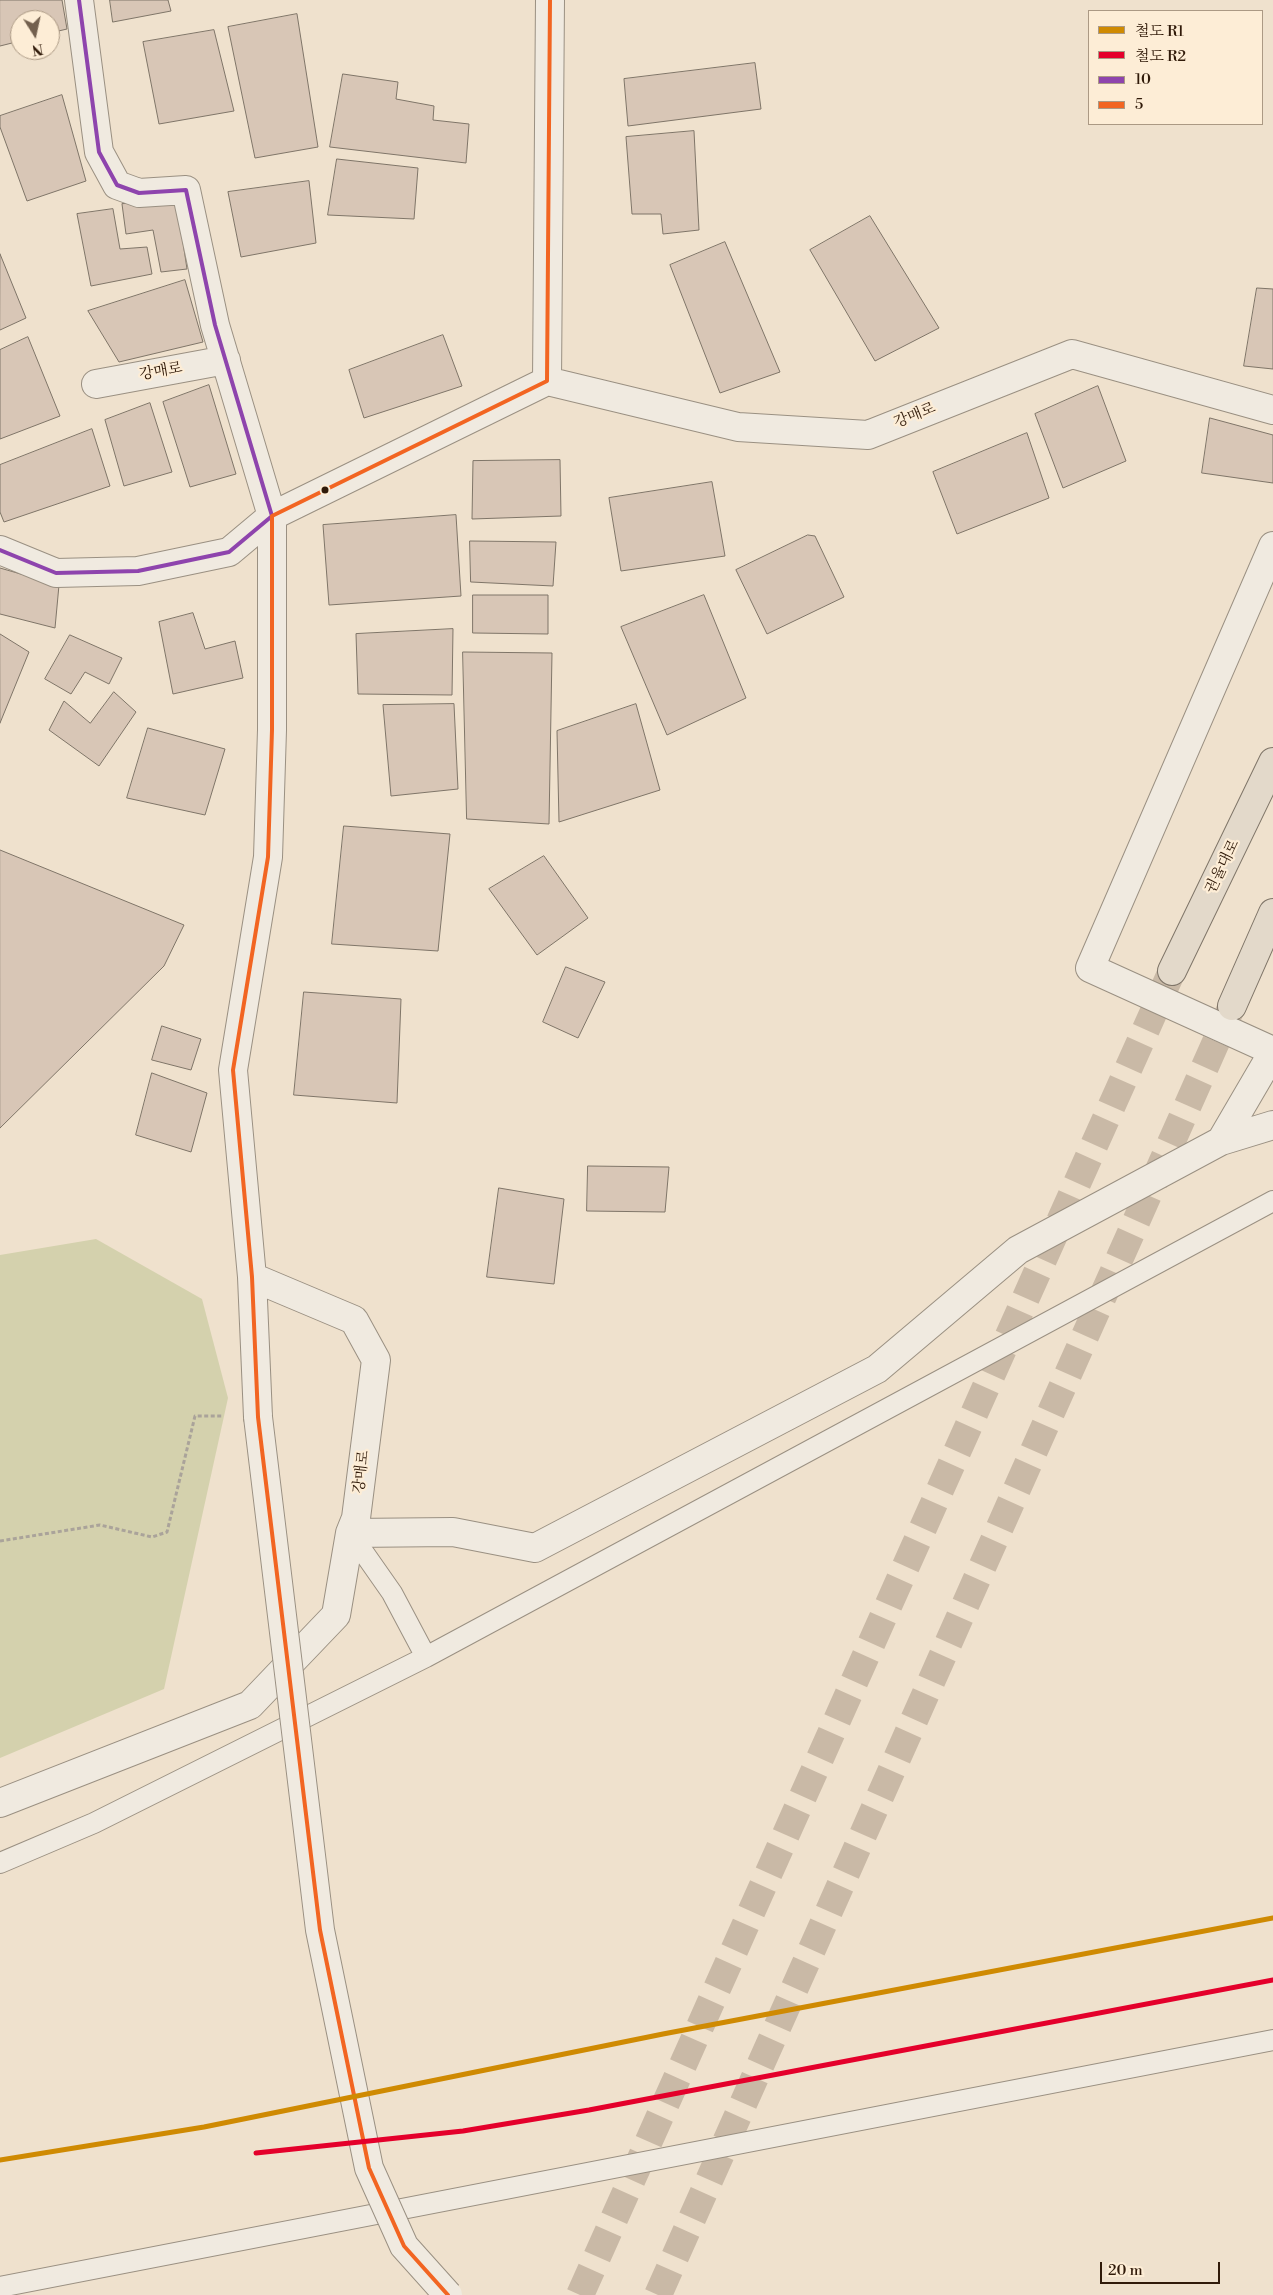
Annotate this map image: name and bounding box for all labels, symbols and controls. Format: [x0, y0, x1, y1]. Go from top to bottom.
north arrow [10, 10, 60, 60]
legend [1088, 10, 1263, 125]
text: 철도 R1 [1135, 22, 1184, 41]
text: N [30, 39, 44, 59]
text: 철도 R2 [1135, 47, 1186, 66]
text: 10 [1135, 70, 1151, 89]
text: 5 [1135, 95, 1143, 114]
street label: 강매로 [138, 359, 184, 385]
street label: 강매로 [891, 400, 939, 432]
unlabelled marker [320, 485, 330, 495]
street label: 권율대로 [1202, 837, 1244, 897]
street label: 강매로 [350, 1449, 374, 1495]
scale bar [1103, 2252, 1223, 2284]
text: 20 m [1108, 2261, 1143, 2280]

